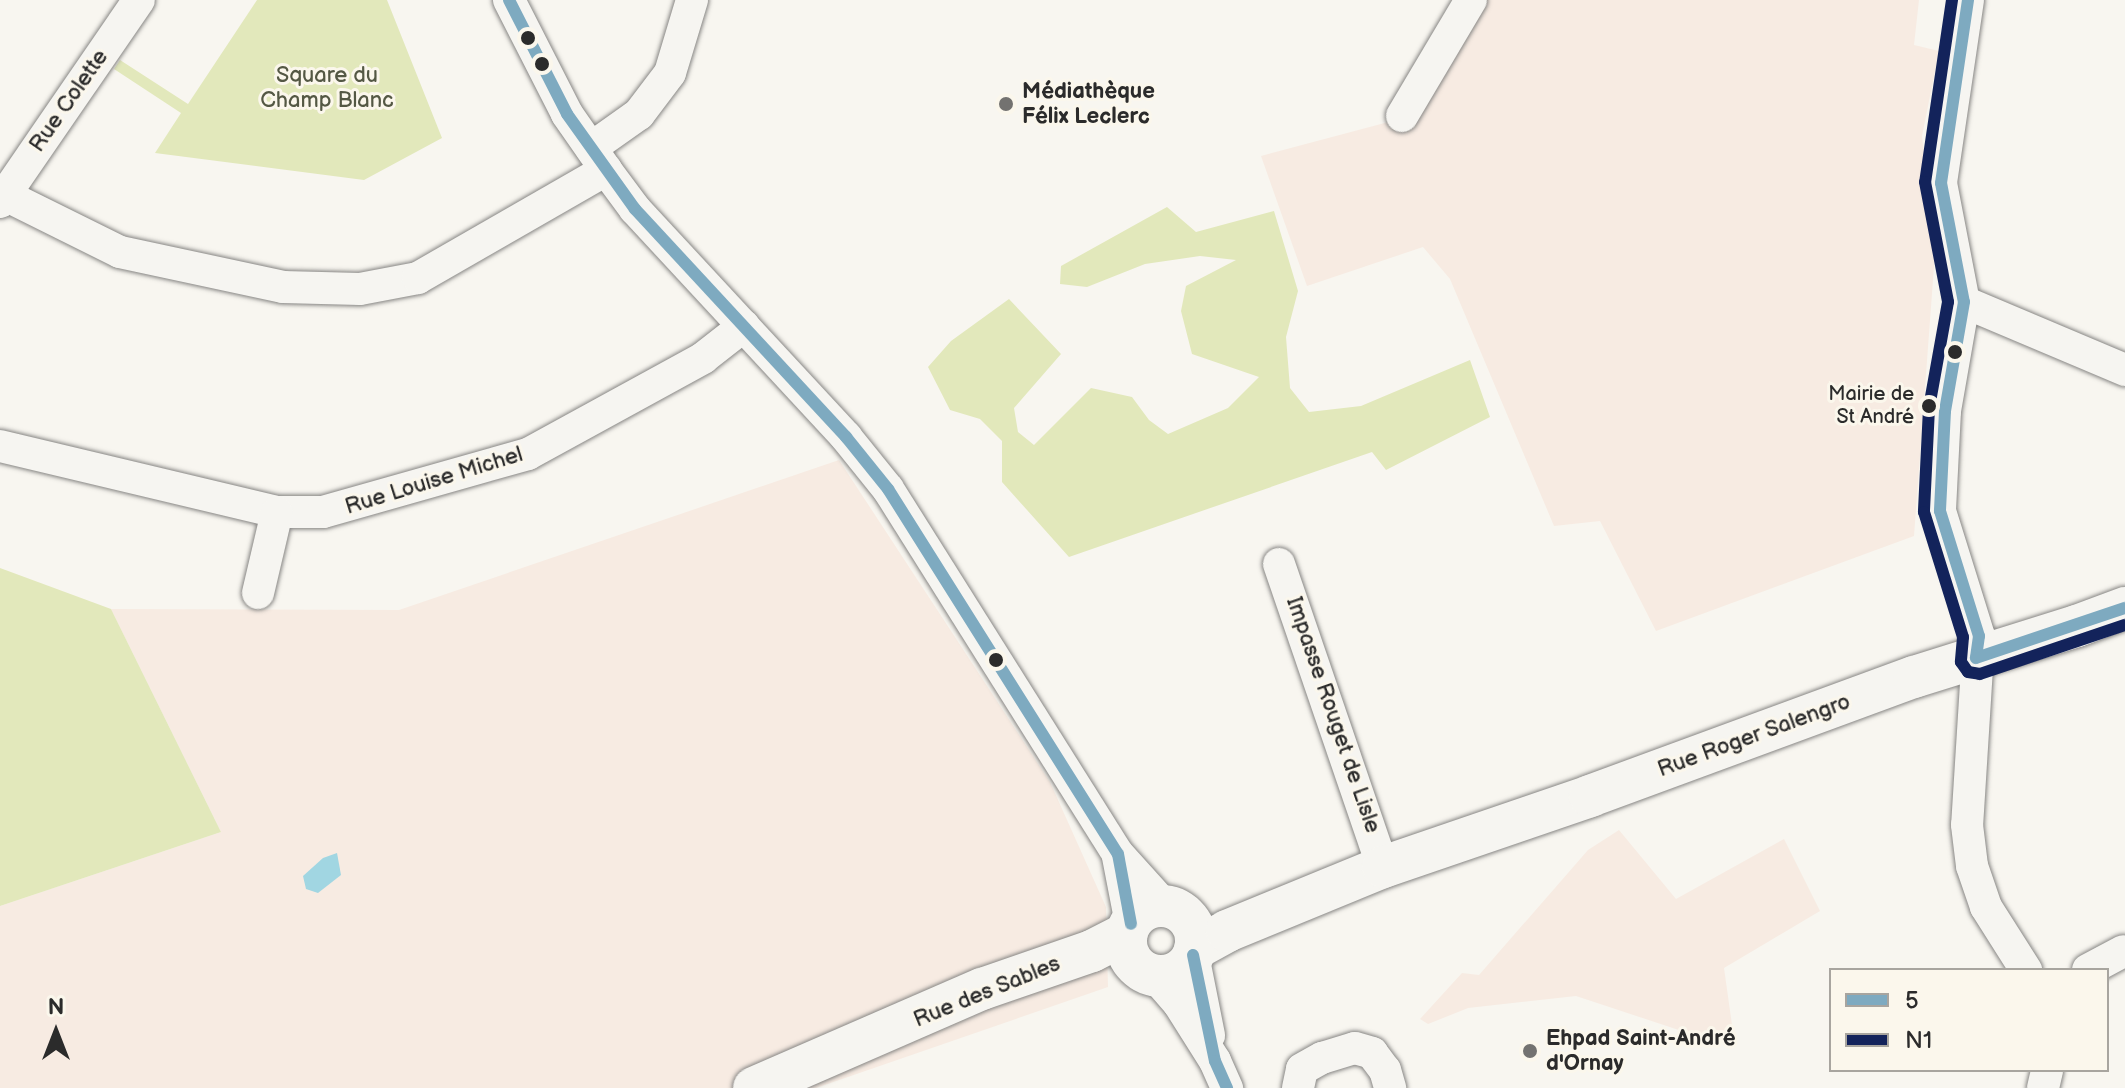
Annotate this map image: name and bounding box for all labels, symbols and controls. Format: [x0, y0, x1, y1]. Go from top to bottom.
unlabelled marker [520, 30, 536, 46]
street label: Rue Colette [24, 45, 114, 157]
unlabelled marker [534, 56, 550, 72]
park label: Square du Champ Blanc [260, 62, 394, 114]
place label: Médiathèque Félix Leclerc [1022, 78, 1155, 130]
marker: Médiathèque Félix Leclerc [997, 95, 1015, 113]
unlabelled marker [1947, 344, 1963, 360]
place label: Mairie de St André [1828, 382, 1914, 429]
marker: Mairie de St André [1921, 398, 1937, 414]
street label: Rue Louise Michel [342, 441, 526, 521]
street label: Impasse Rouget de Lisle [1280, 594, 1386, 836]
unlabelled marker [988, 652, 1004, 668]
street label: Rue Roger Salengro [1654, 689, 1854, 783]
street label: Rue des Sables [910, 951, 1064, 1033]
legend [1829, 968, 2109, 1072]
text: 5 [1905, 986, 1919, 1015]
north arrow [16, 992, 96, 1072]
text: N [48, 994, 64, 1021]
place label: Ehpad Saint-André d'Ornay [1546, 1025, 1735, 1076]
text: N1 [1905, 1026, 1932, 1055]
marker: Ehpad Saint-André d'Ornay [1521, 1042, 1539, 1060]

